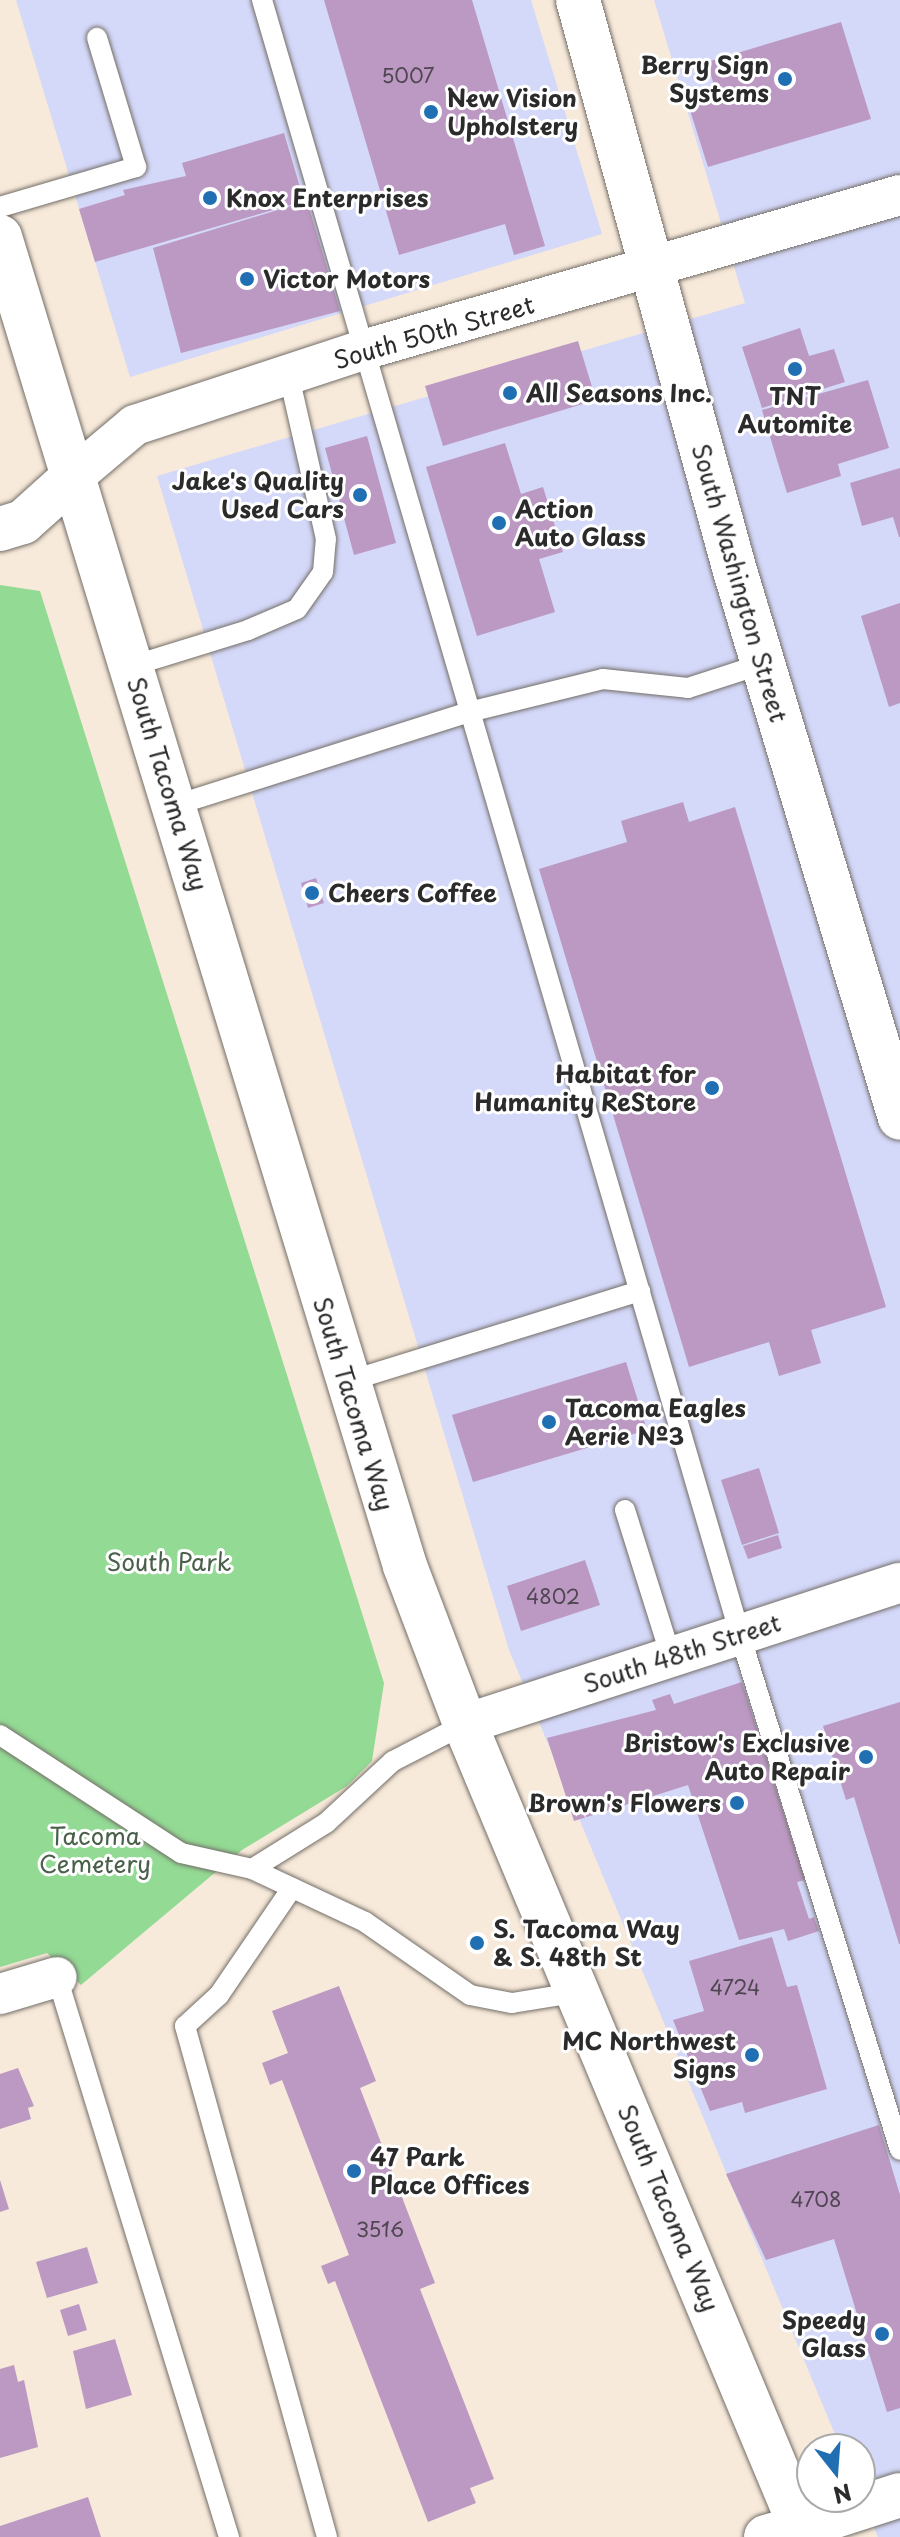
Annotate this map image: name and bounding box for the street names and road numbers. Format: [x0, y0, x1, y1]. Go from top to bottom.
street label: South 50th Street [329, 289, 539, 375]
street label: South Washington Street [687, 441, 793, 725]
street label: South Tacoma Way [121, 672, 215, 896]
street label: South Tacoma Way [307, 1292, 401, 1516]
street label: South 48th Street [579, 1607, 785, 1699]
street label: South Tacoma Way [612, 2099, 726, 2317]

